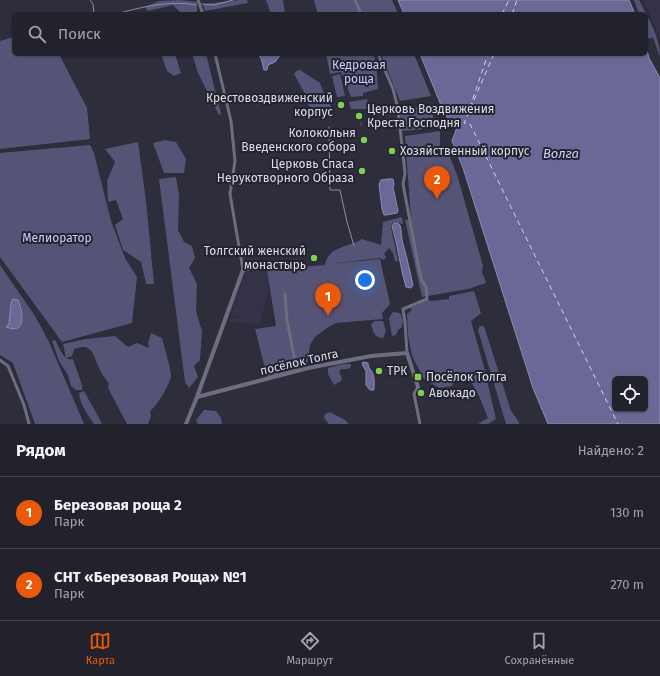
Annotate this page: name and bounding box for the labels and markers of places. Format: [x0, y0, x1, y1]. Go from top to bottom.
place label: Крестовоздвиженский корпус [206, 91, 333, 119]
marker: Крестовоздвиженский корпус [336, 100, 346, 110]
place label: Церковь Воздвижения Креста Господня [367, 102, 494, 130]
marker: Церковь Воздвижения Креста Господня [354, 111, 364, 121]
place label: Колокольня Введенского собора [241, 126, 356, 154]
marker: Колокольня Введенского собора [359, 135, 369, 145]
place label: Хозяйственный корпус [400, 144, 530, 158]
marker: Хозяйственный корпус [387, 146, 397, 156]
place label: Церковь Спаса Нерукотворного Образа [217, 157, 354, 185]
marker: Церковь Спаса Нерукотворного Образа [357, 166, 367, 176]
pin: 2 [424, 166, 450, 199]
place label: Толгский женский монастырь [204, 244, 306, 272]
marker: Толгский женский монастырь [309, 253, 319, 263]
pin: 1 [315, 283, 341, 316]
place label: ТРК [387, 364, 407, 378]
marker: ТРК [374, 366, 384, 376]
place label: Посёлок Толга [426, 370, 507, 384]
marker: Посёлок Толга [413, 372, 423, 382]
place label: Авокадо [429, 386, 476, 400]
marker: Авокадо [416, 388, 426, 398]

